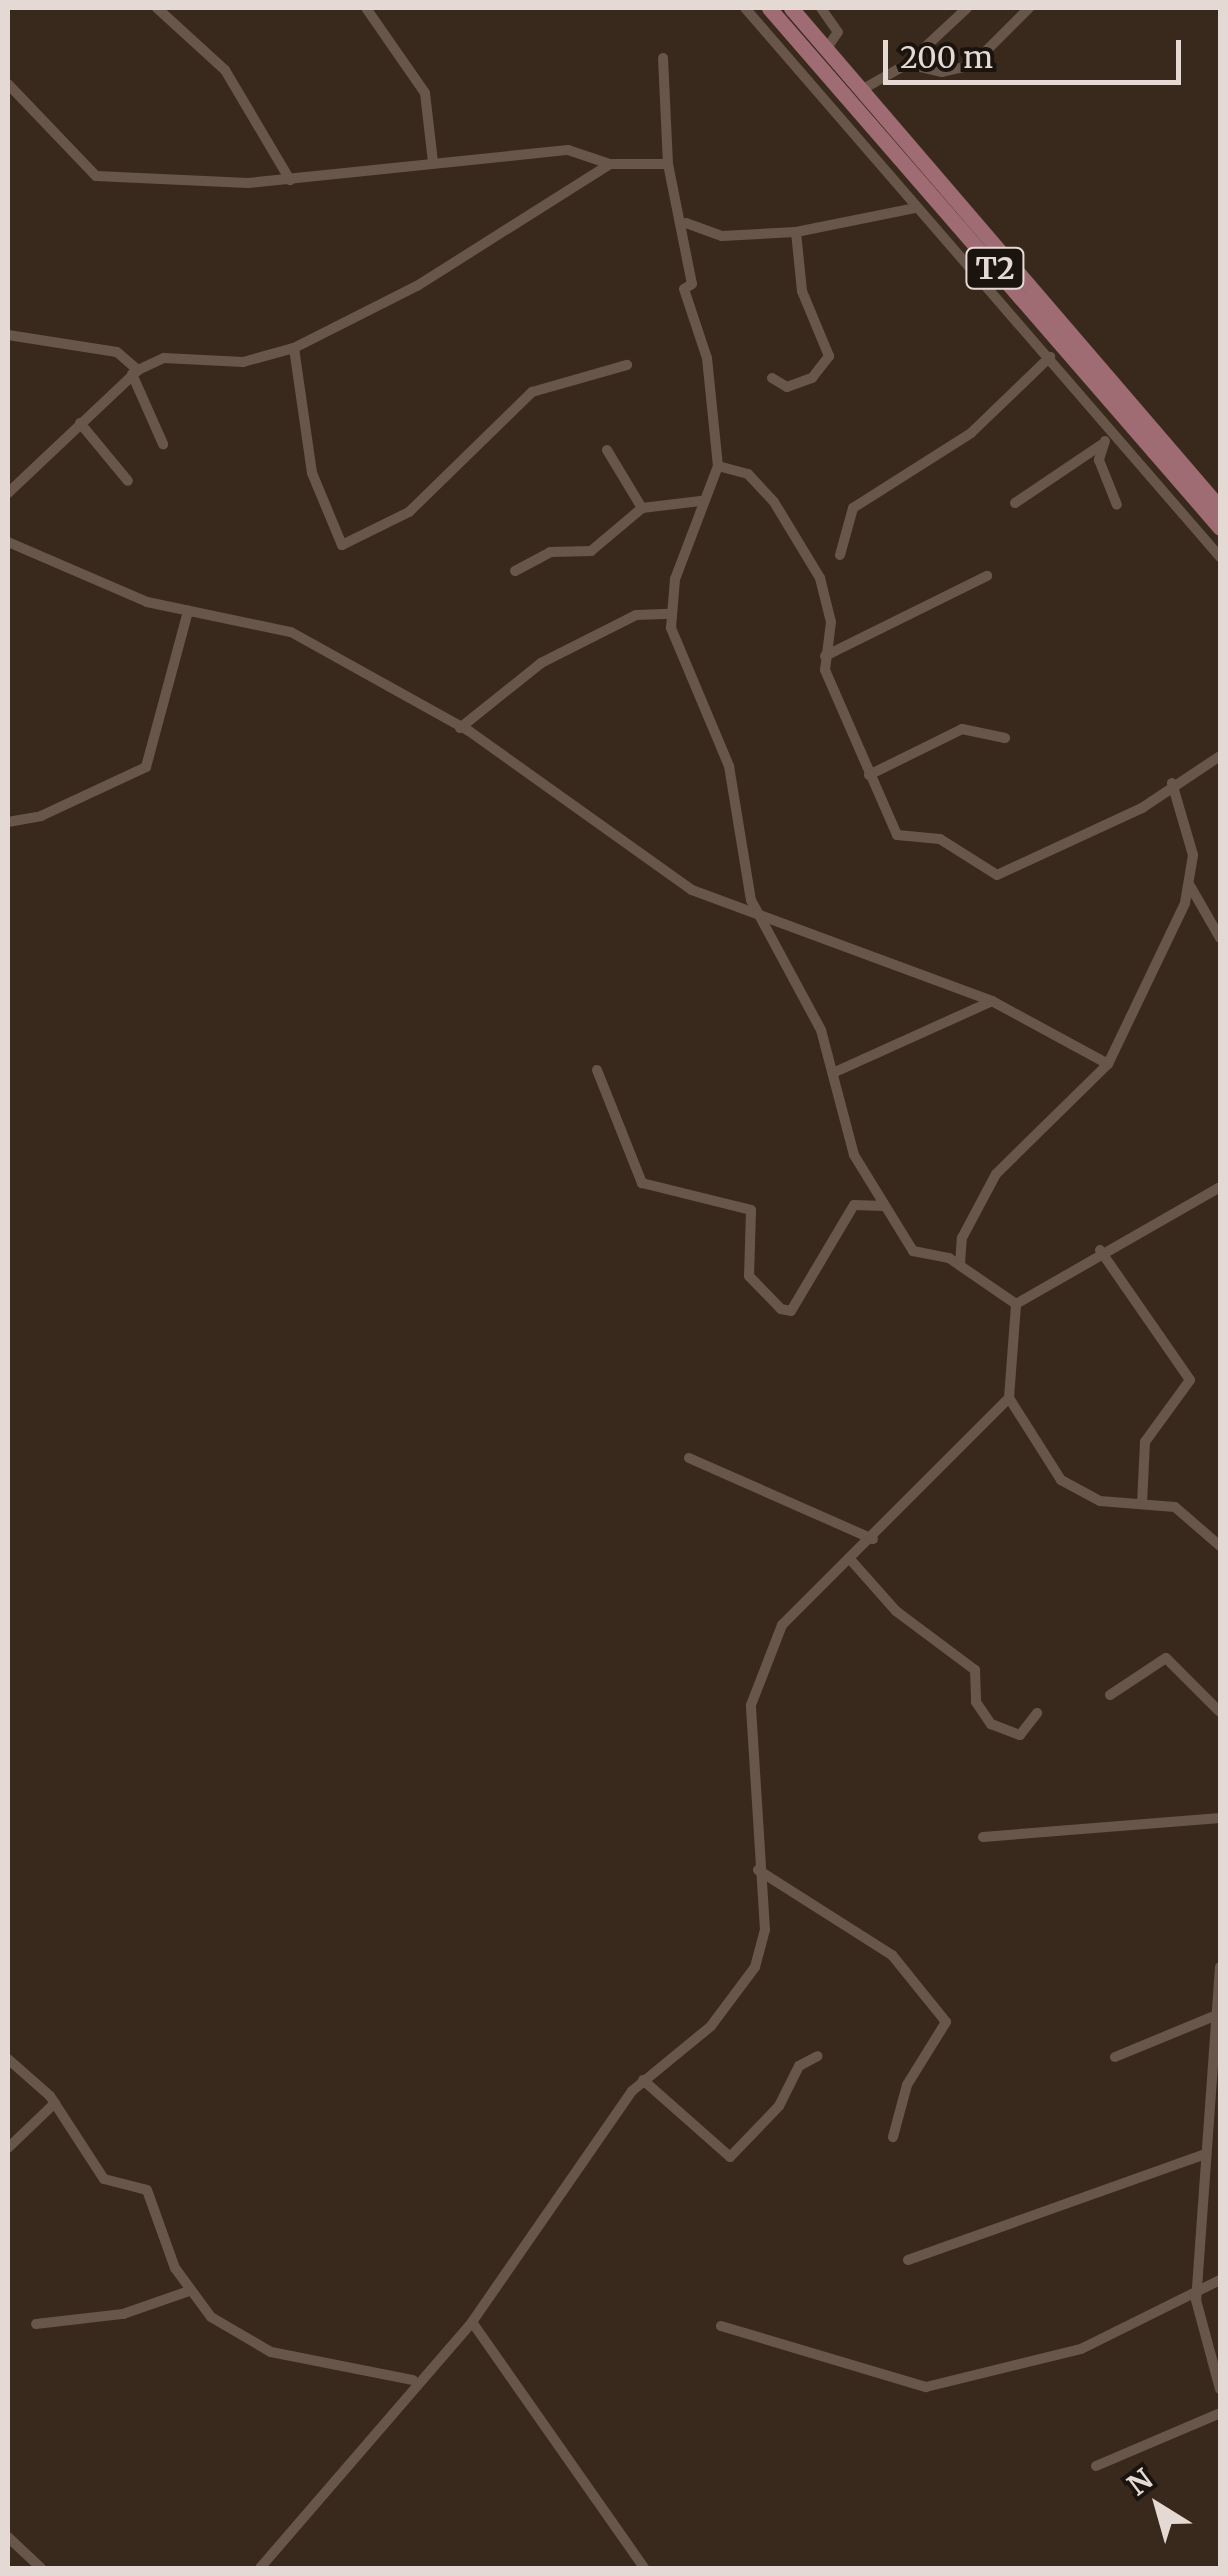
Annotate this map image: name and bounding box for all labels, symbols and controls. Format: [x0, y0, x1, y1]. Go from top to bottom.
scale bar [888, 20, 1186, 82]
text: 200 m [900, 38, 993, 76]
road number: T2 [965, 243, 1025, 293]
north arrow [1108, 2456, 1208, 2556]
text: N [1120, 2461, 1160, 2503]

